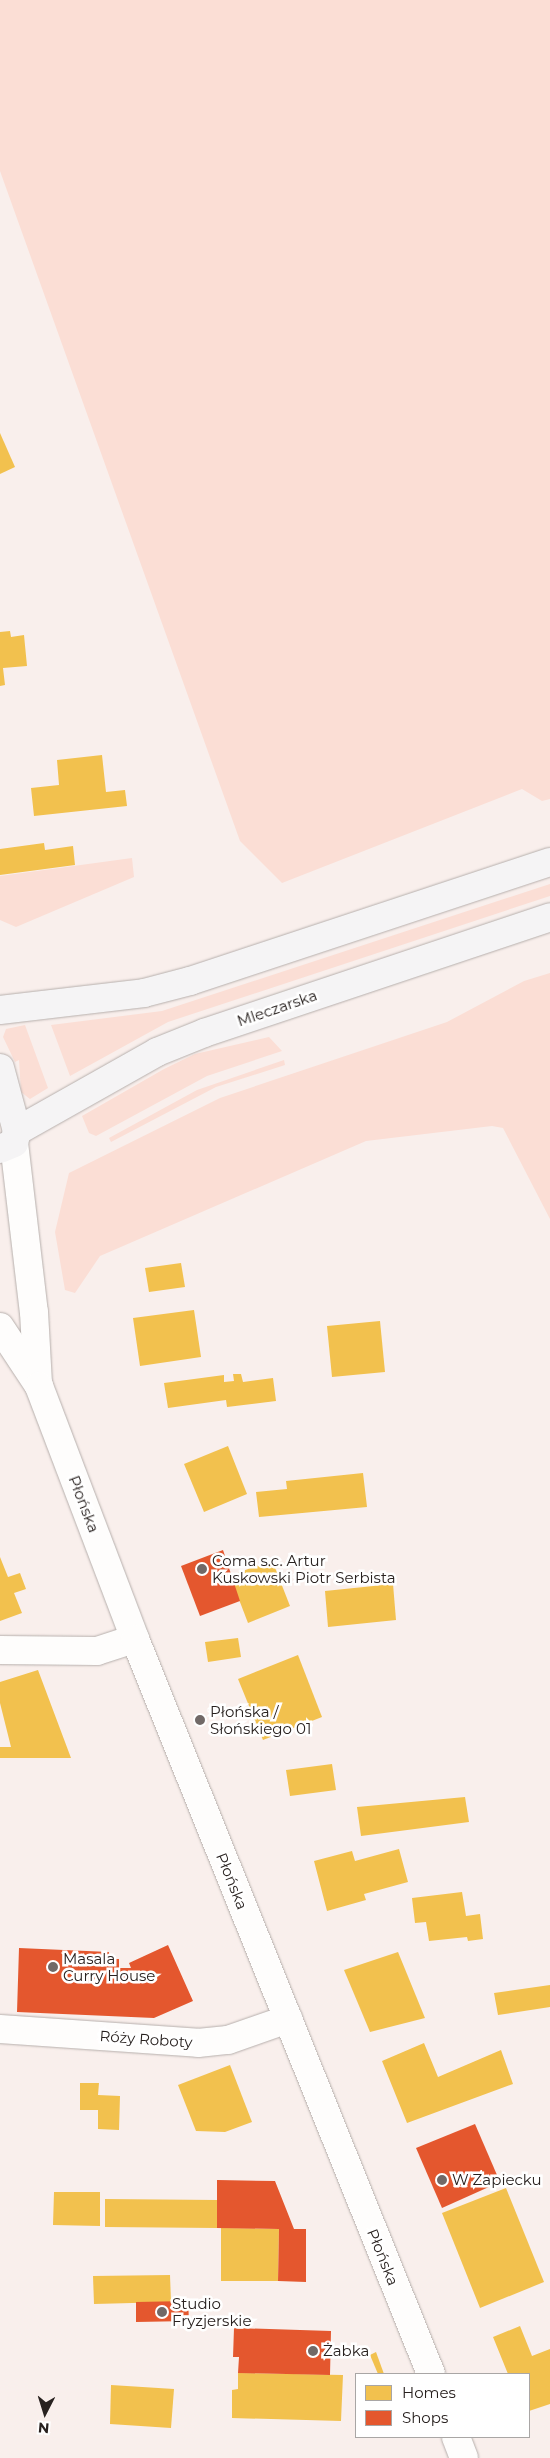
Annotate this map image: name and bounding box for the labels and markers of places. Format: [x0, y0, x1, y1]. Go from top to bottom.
place label: Coma s.c. Artur Kuskowski Piotr Serbista [212, 1551, 396, 1586]
marker: Coma s.c. Artur Kuskowski Piotr Serbista [196, 1563, 208, 1575]
place label: Płońska / Słońskiego 01 [210, 1702, 311, 1737]
marker: Płońska / Słońskiego 01 [194, 1714, 206, 1726]
place label: Masala Curry House [63, 1949, 155, 1984]
marker: Masala Curry House [47, 1961, 59, 1973]
place label: W Zapiecku [452, 2171, 542, 2189]
marker: W Zapiecku [436, 2174, 448, 2186]
place label: Studio Fryzjerskie [172, 2294, 251, 2329]
marker: Studio Fryzjerskie [156, 2306, 168, 2318]
place label: Żabka [323, 2342, 369, 2360]
marker: Żabka [307, 2345, 319, 2357]

